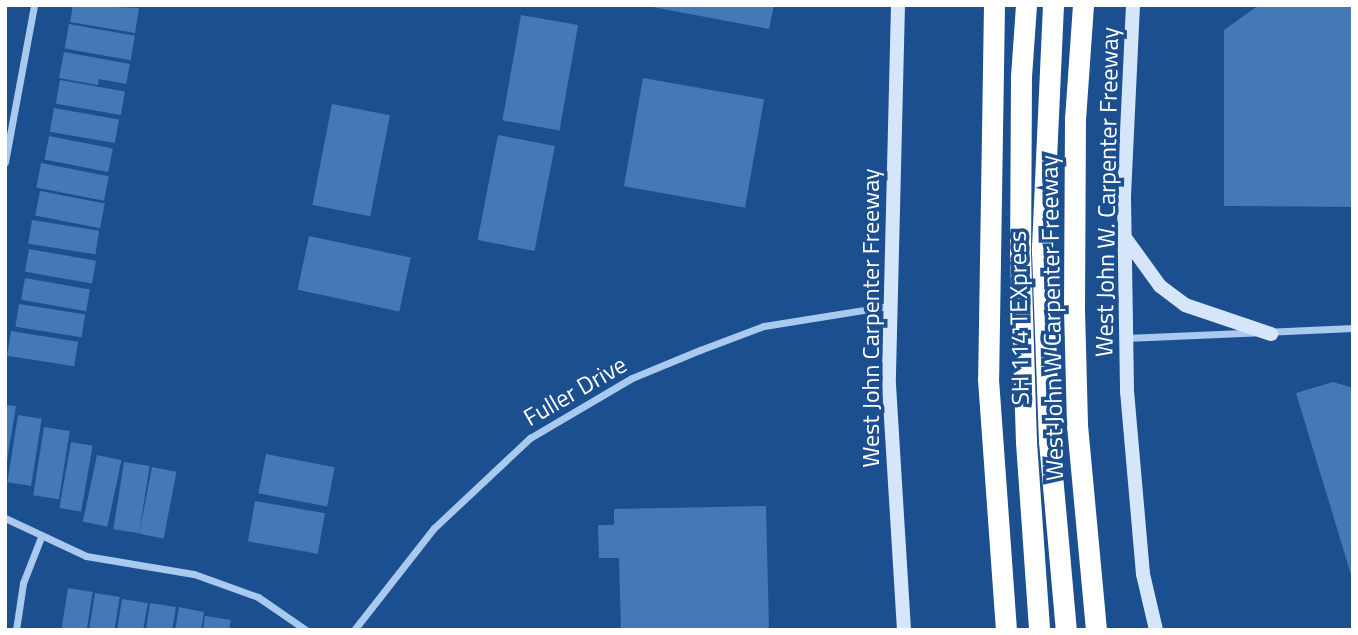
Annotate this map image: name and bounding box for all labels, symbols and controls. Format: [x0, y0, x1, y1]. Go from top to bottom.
street label: West John W. Carpenter Freeway [1090, 27, 1124, 357]
street label: West John W Carpenter Freeway [1035, 155, 1069, 481]
street label: West John Carpenter Freeway [857, 168, 885, 468]
street label: SH 114 TEXpress [1003, 230, 1035, 406]
street label: Fuller Drive [518, 350, 632, 432]

